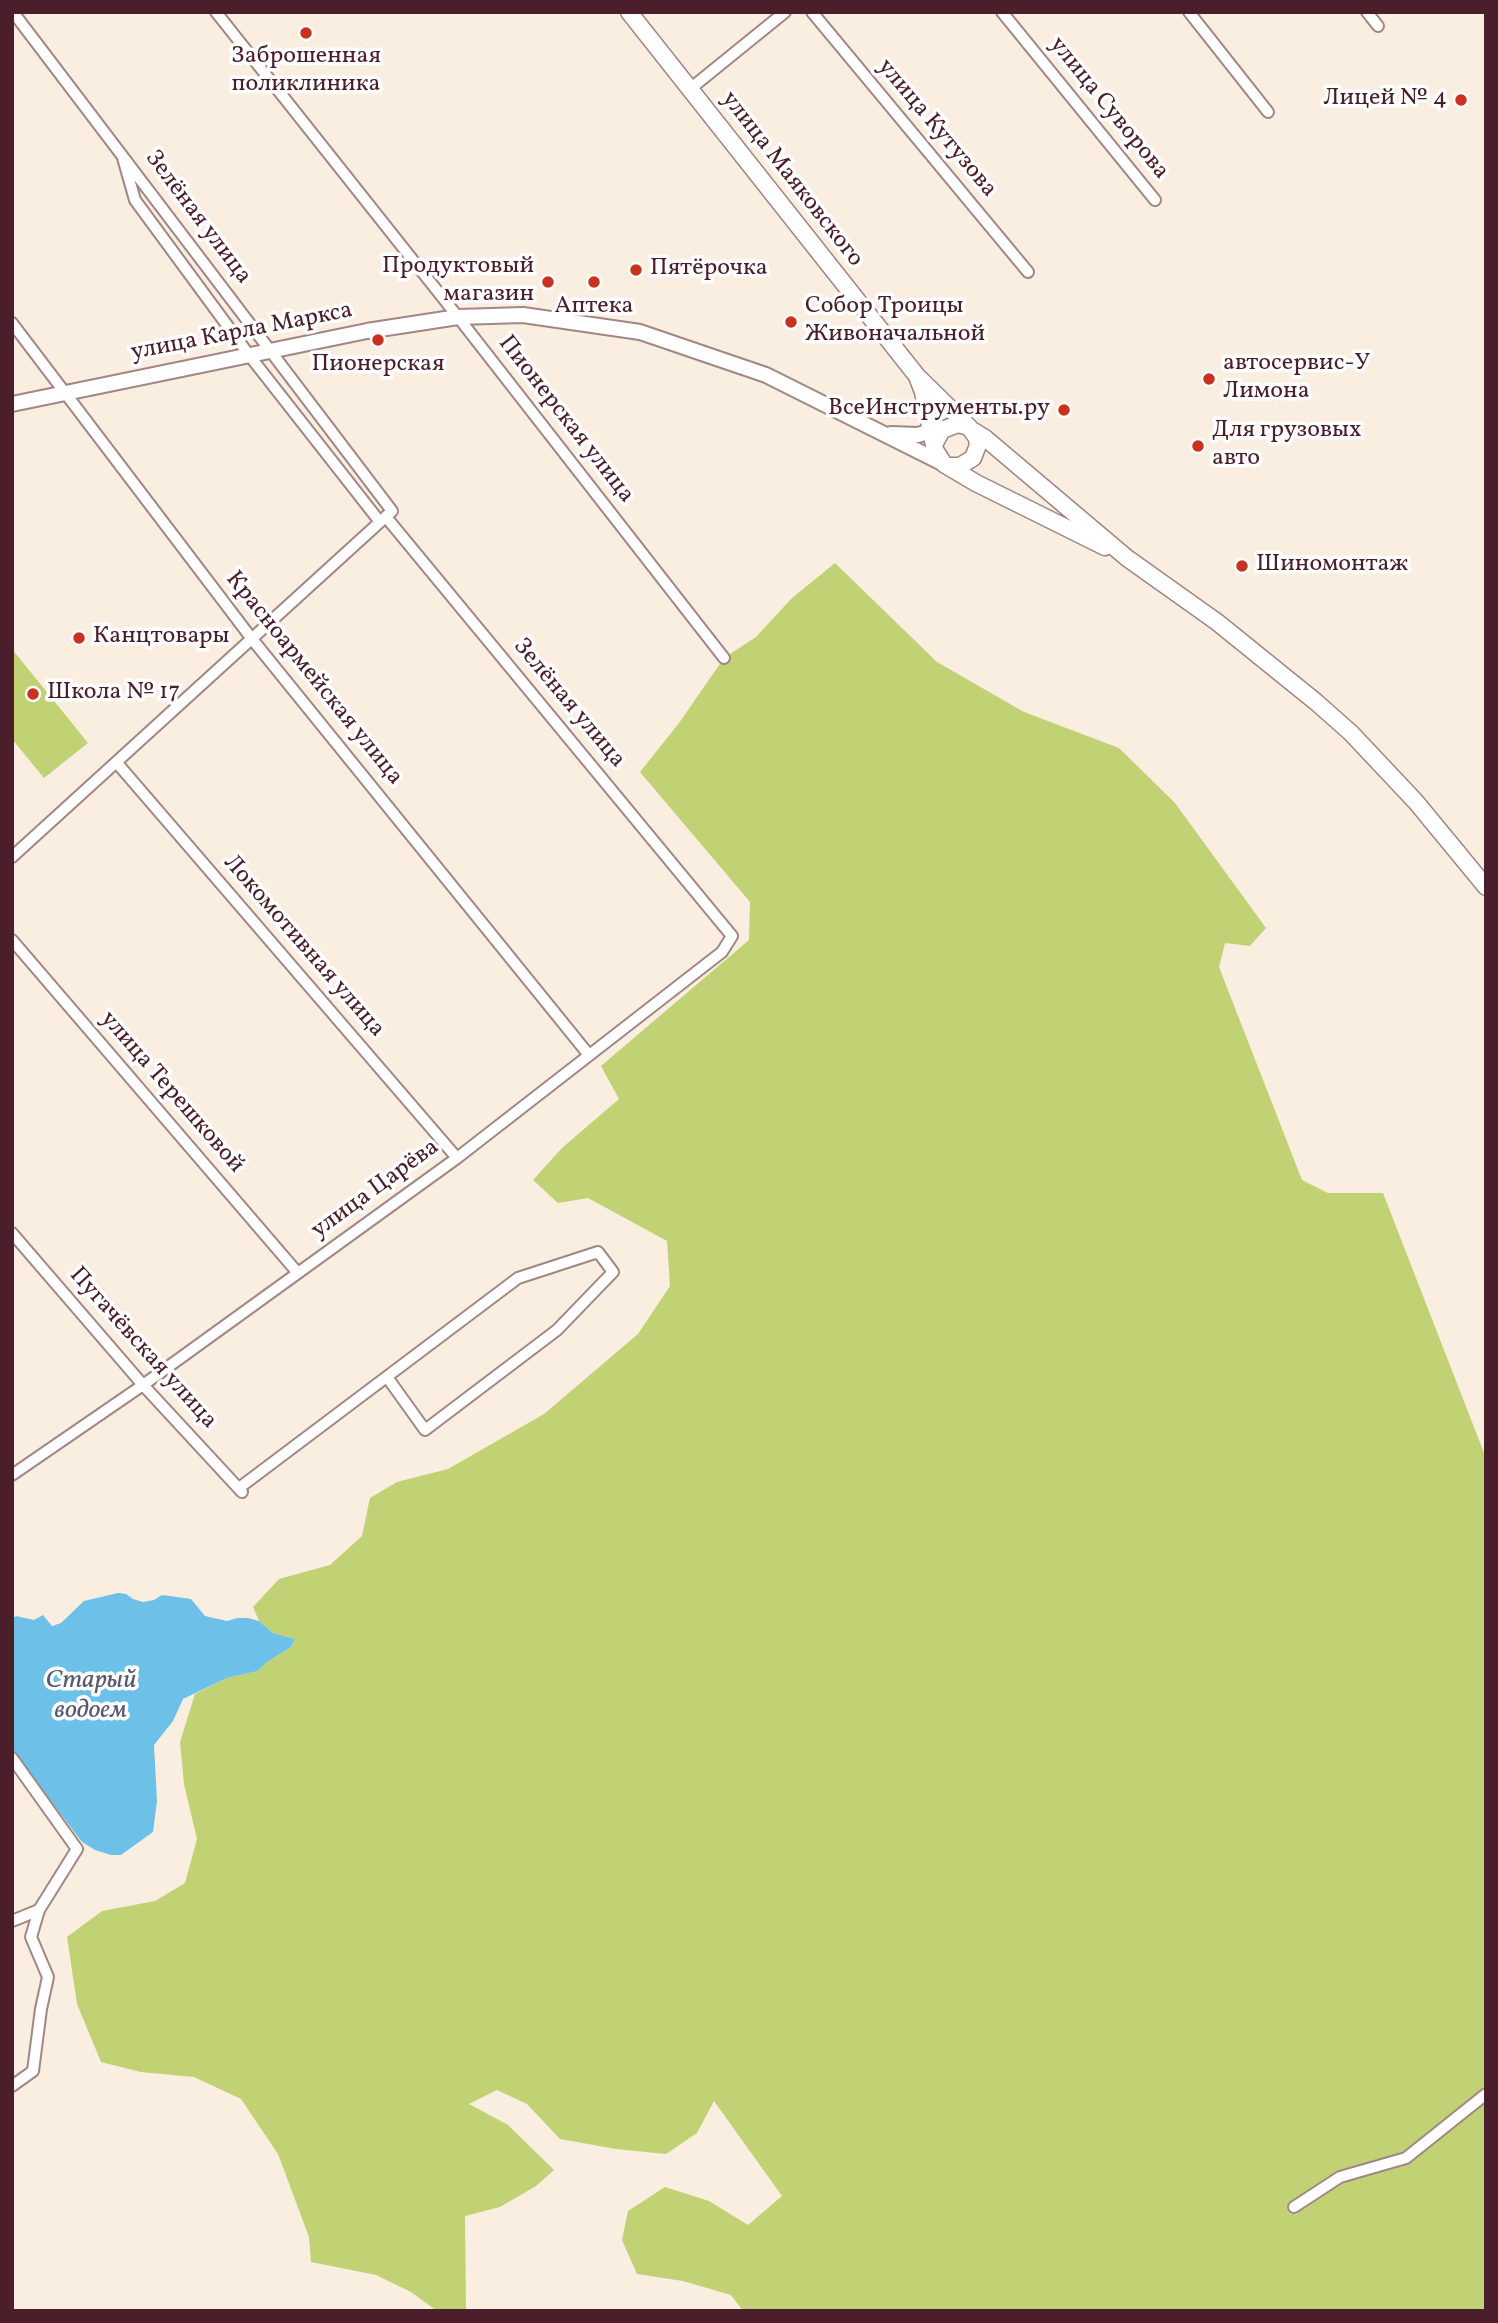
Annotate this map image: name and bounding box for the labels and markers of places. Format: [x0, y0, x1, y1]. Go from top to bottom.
marker: Заброшенная поликлиника [298, 25, 314, 41]
place label: Заброшенная поликлиника [231, 44, 381, 100]
place label: Лицей № 4 [1323, 86, 1447, 114]
marker: Лицей № 4 [1453, 92, 1469, 108]
place label: Продуктовый магазин [382, 254, 534, 310]
place label: Пятёрочка [650, 256, 768, 284]
marker: Пятёрочка [628, 262, 644, 278]
marker: Продуктовый магазин [540, 274, 556, 290]
marker: Аптека [586, 274, 602, 290]
place label: Аптека [555, 294, 633, 322]
place label: Собор Троицы Живоначальной [805, 294, 985, 350]
marker: Собор Троицы Живоначальной [783, 314, 799, 330]
marker: Пионерская [370, 332, 386, 348]
place label: автосервис-У Лимона [1223, 351, 1370, 407]
place label: Пионерская [312, 352, 444, 380]
marker: автосервис-У Лимона [1201, 371, 1217, 387]
place label: ВсеИнструменты.ру [828, 396, 1050, 424]
marker: ВсеИнструменты.ру [1056, 402, 1072, 418]
place label: Для грузовых авто [1212, 418, 1362, 474]
marker: Для грузовых авто [1190, 438, 1206, 454]
place label: Шиномонтаж [1256, 552, 1408, 580]
marker: Шиномонтаж [1234, 558, 1250, 574]
place label: Канцтовары [93, 624, 229, 652]
marker: Канцтовары [71, 630, 87, 646]
place label: Школа № 17 [47, 680, 180, 708]
marker: Школа № 17 [25, 686, 41, 702]

